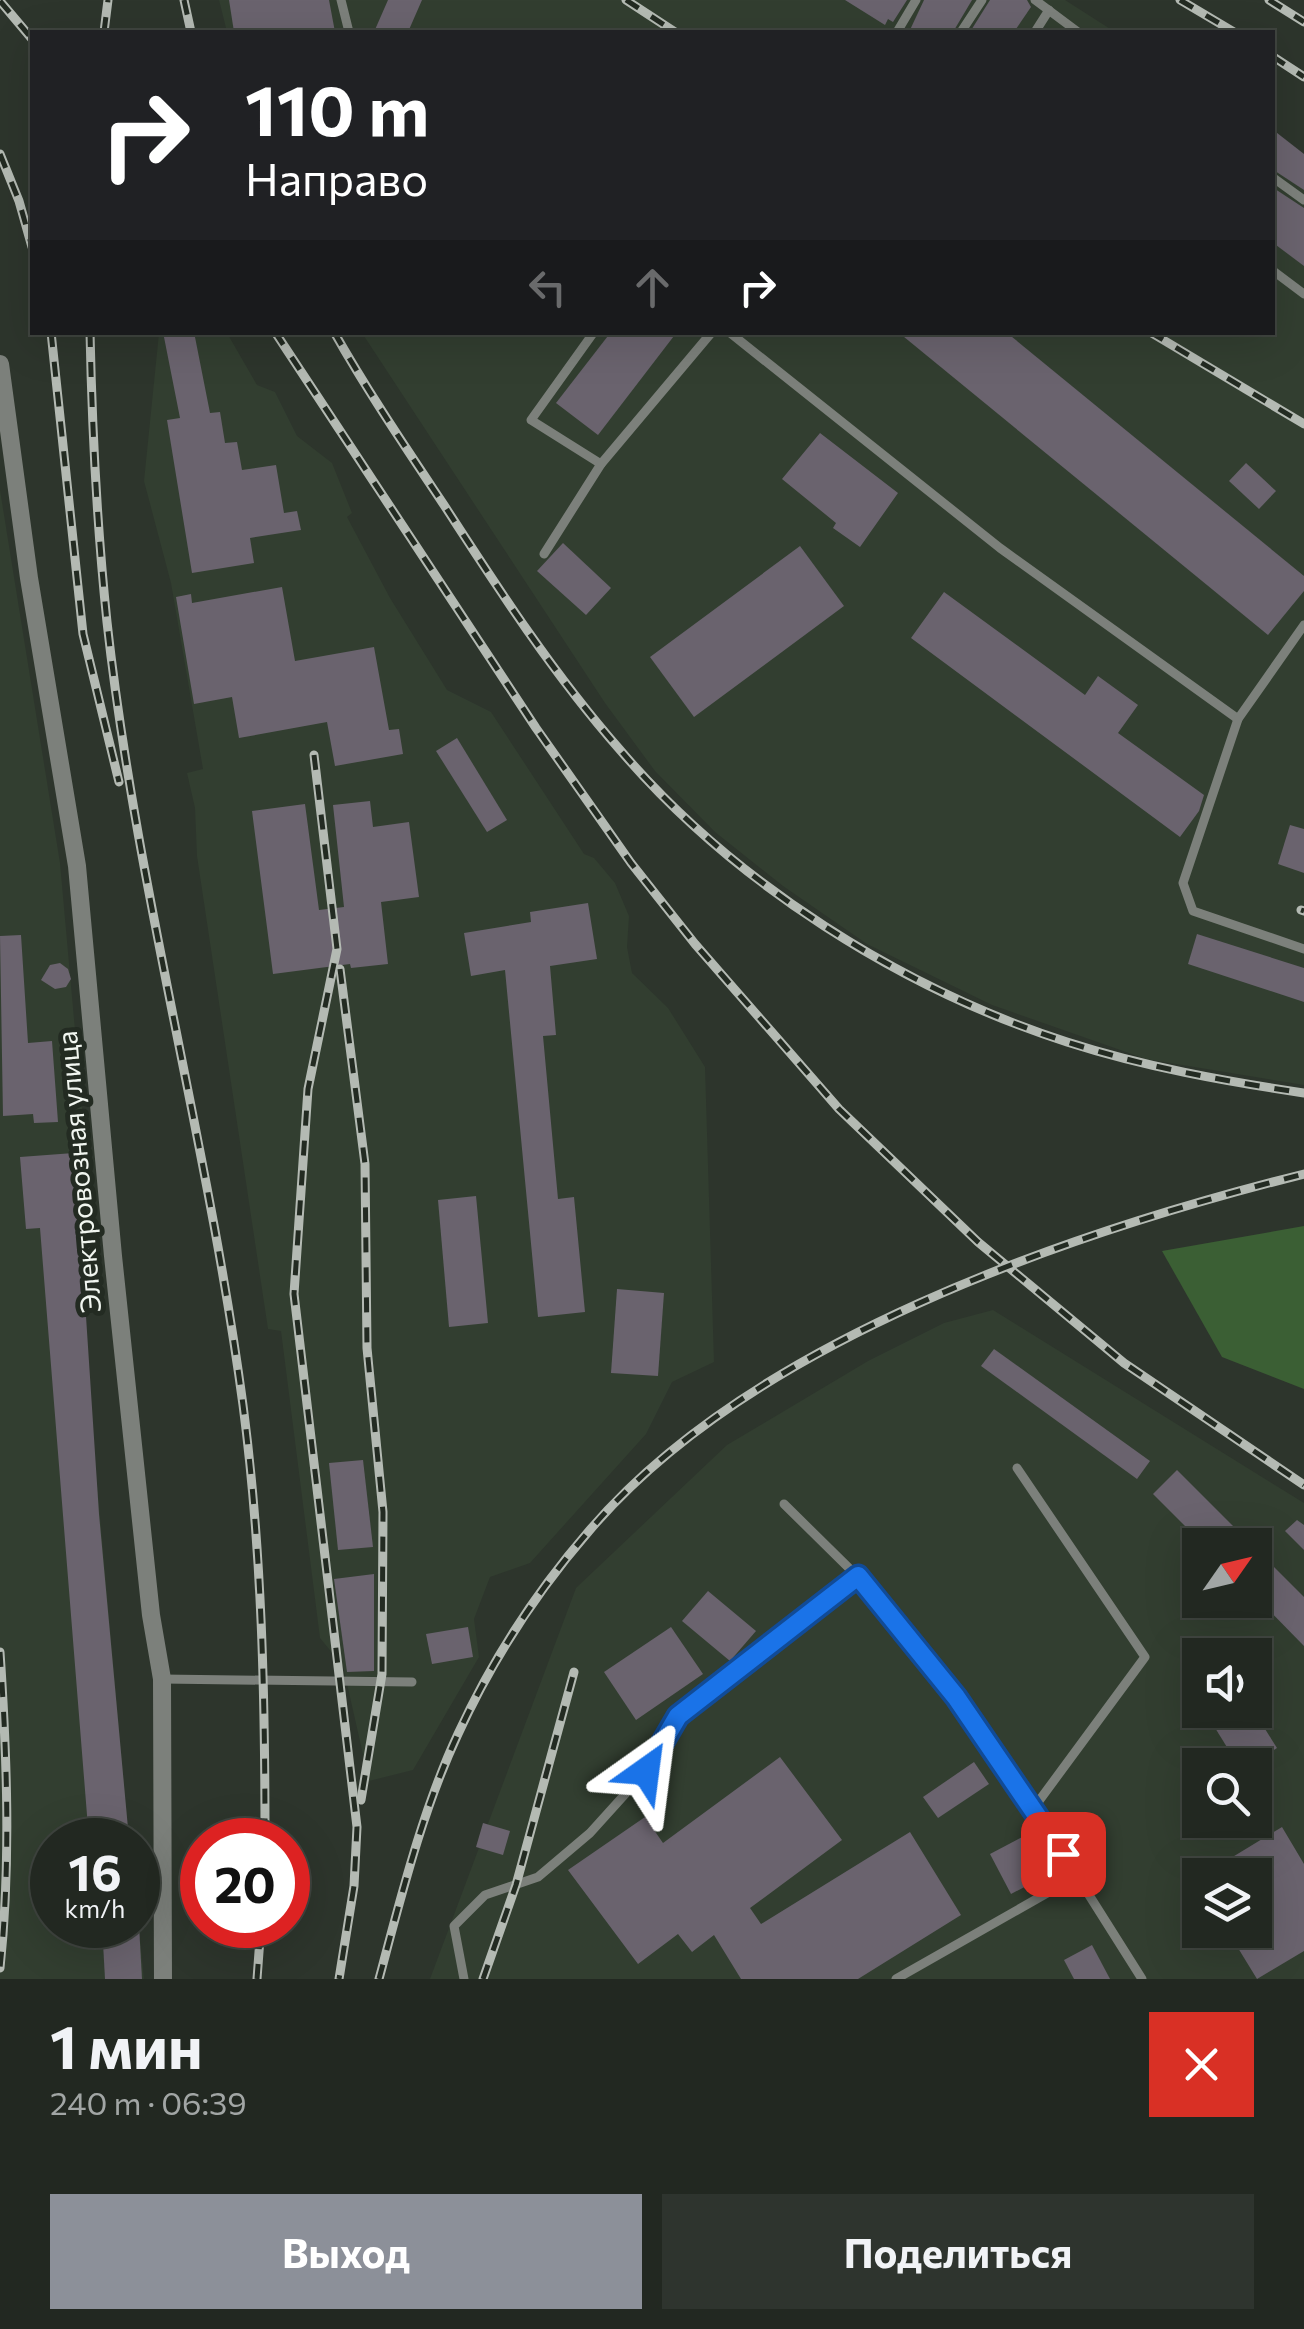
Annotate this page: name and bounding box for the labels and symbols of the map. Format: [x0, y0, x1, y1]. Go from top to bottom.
street label: Электровозная улица [49, 1029, 107, 1315]
north arrow [1182, 1528, 1272, 1618]
position arrow [594, 1719, 698, 1823]
pin [1021, 1812, 1106, 1897]
speed limit sign: 20 [180, 1818, 310, 1948]

